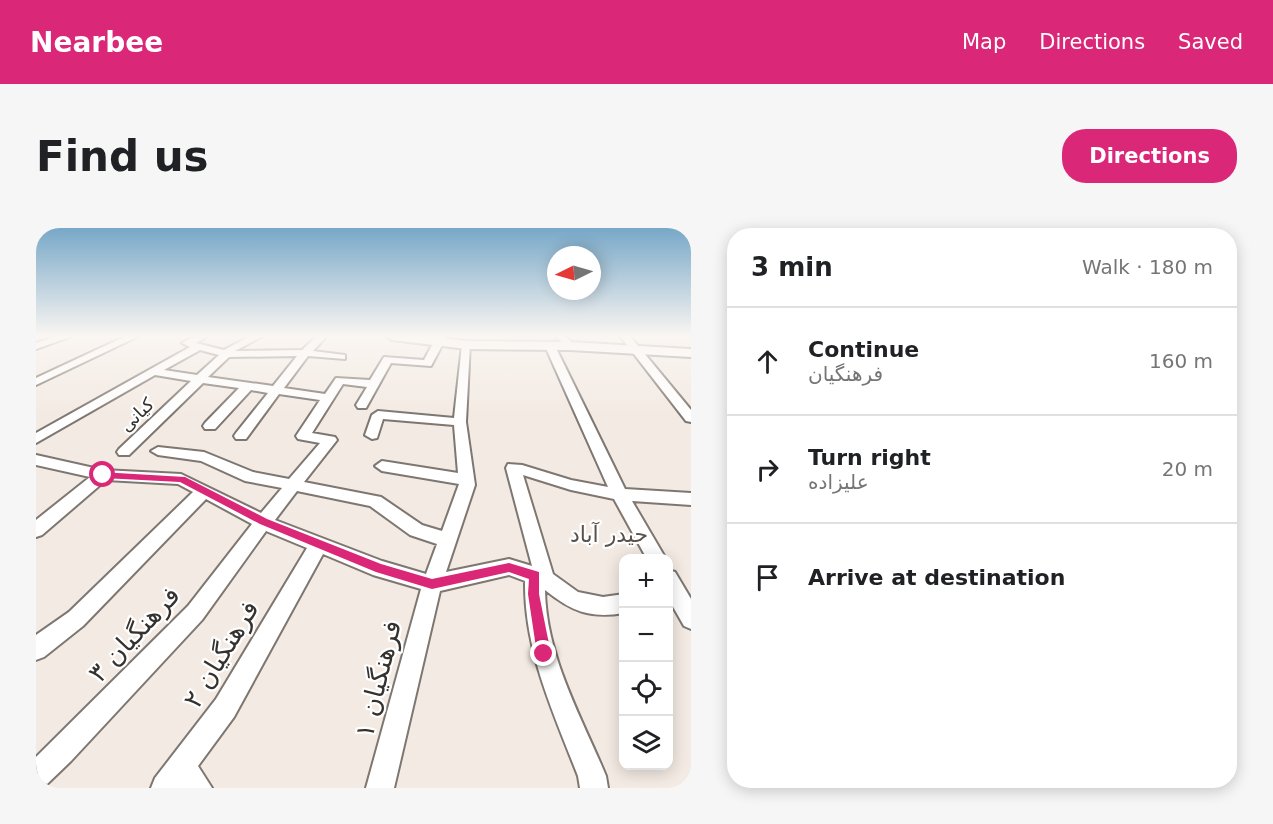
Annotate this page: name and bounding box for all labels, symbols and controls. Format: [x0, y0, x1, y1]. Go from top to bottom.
text: Nearbee [30, 26, 163, 59]
text: Map [962, 30, 1006, 54]
text: Directions [1039, 30, 1145, 54]
text: Saved [1178, 30, 1243, 54]
button: Directions [1062, 129, 1237, 183]
text: Find us [36, 132, 209, 181]
north arrow [547, 246, 601, 300]
text: 3 min [751, 252, 833, 282]
text: Walk · 180 m [1082, 255, 1213, 279]
text: Continue [808, 337, 919, 362]
icon: ahead [751, 345, 784, 378]
text: 160 m [1149, 349, 1213, 373]
text: فرهنگیان [808, 362, 883, 386]
street label: کیانی [115, 393, 158, 436]
text: Turn right [808, 445, 931, 470]
icon: right [751, 453, 784, 486]
text: 20 m [1162, 457, 1213, 481]
route start [89, 461, 115, 487]
text: علیزاده [808, 470, 869, 494]
district label: حیدر آباد [570, 521, 648, 547]
map controls [619, 554, 673, 770]
button: + [619, 554, 673, 608]
icon: arrive [751, 561, 784, 594]
text: Arrive at destination [808, 565, 1065, 590]
street label: فرهنگیان ۳ [82, 580, 187, 689]
street label: فرهنگیان ۲ [177, 595, 266, 714]
button: − [619, 608, 673, 662]
street label: فرهنگیان ۱ [349, 617, 408, 741]
route end [530, 640, 556, 666]
button: locate [619, 662, 673, 716]
button: layers [619, 716, 673, 770]

